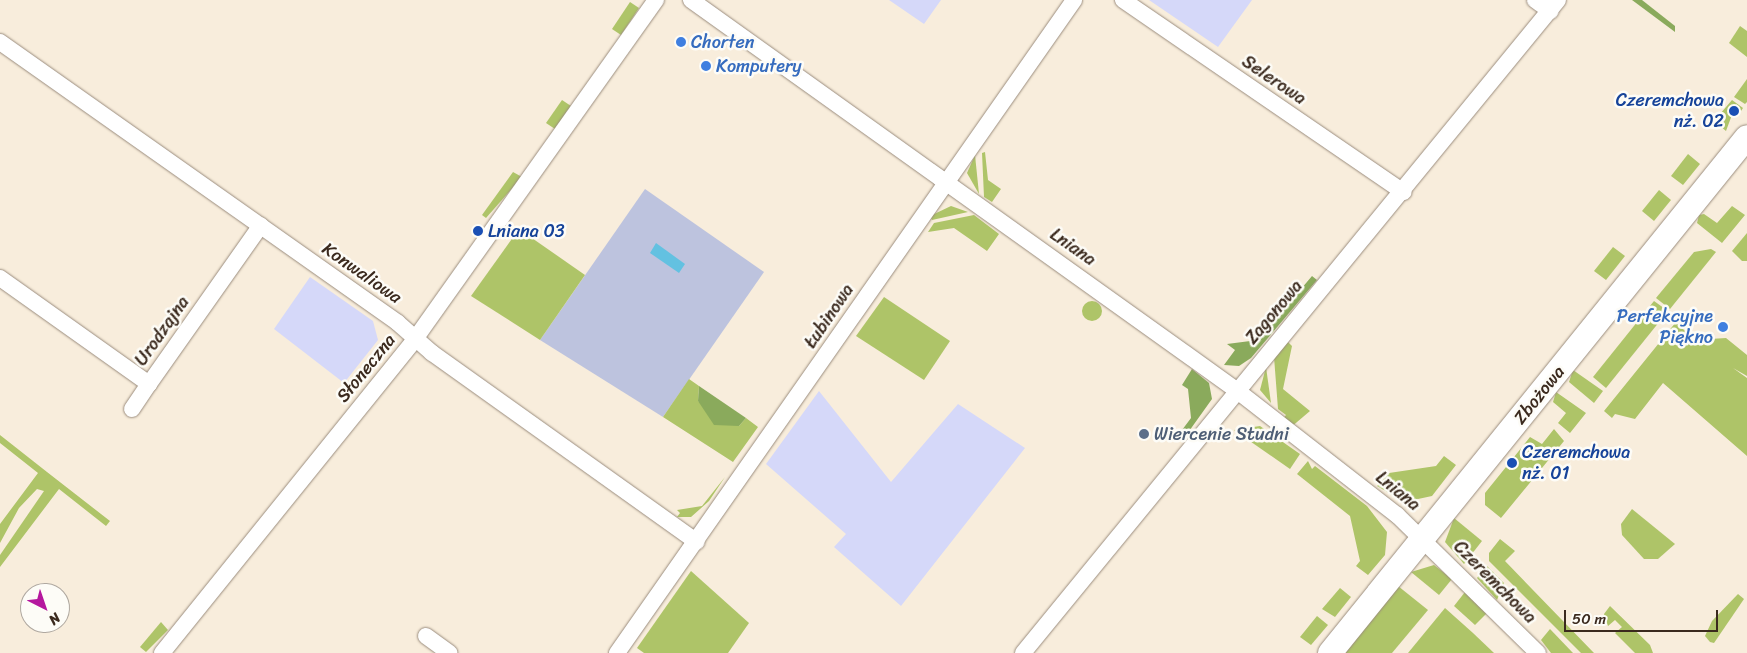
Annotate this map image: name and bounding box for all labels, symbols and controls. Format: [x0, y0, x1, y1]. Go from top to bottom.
place label: Chorten [691, 31, 754, 53]
marker: Chorten [675, 36, 687, 48]
street label: Selerowa [1238, 51, 1310, 109]
place label: Komputery [716, 55, 802, 77]
marker: Komputery [700, 60, 712, 72]
place label: Czeremchowa nż. 02 [1616, 90, 1724, 132]
marker: Czeremchowa nż. 02 [1728, 105, 1740, 117]
place label: Lniana 03 [488, 220, 565, 242]
street label: Lniana [1046, 224, 1100, 270]
marker: Lniana 03 [472, 225, 484, 237]
street label: Konwaliowa [318, 238, 406, 308]
street label: Zagonowa [1241, 276, 1307, 348]
street label: Łubinowa [800, 280, 858, 352]
street label: Urodzajna [130, 292, 194, 370]
place label: Perfekcyjne Piękno [1617, 306, 1713, 348]
marker: Perfekcyjne Piękno [1717, 321, 1729, 333]
street label: Słoneczna [332, 330, 400, 406]
street label: Zbożowa [1509, 361, 1569, 429]
place label: Wiercenie Studni [1154, 423, 1289, 445]
marker: Wiercenie Studni [1138, 428, 1150, 440]
place label: Czeremchowa nż. 01 [1522, 442, 1630, 484]
marker: Czeremchowa nż. 01 [1506, 457, 1518, 469]
street label: Lniana [1371, 467, 1425, 515]
street label: Czeremchowa [1449, 536, 1541, 628]
north arrow [20, 583, 70, 633]
scale bar [1567, 600, 1721, 632]
text: N [43, 606, 66, 632]
text: 50 m [1572, 606, 1606, 632]

